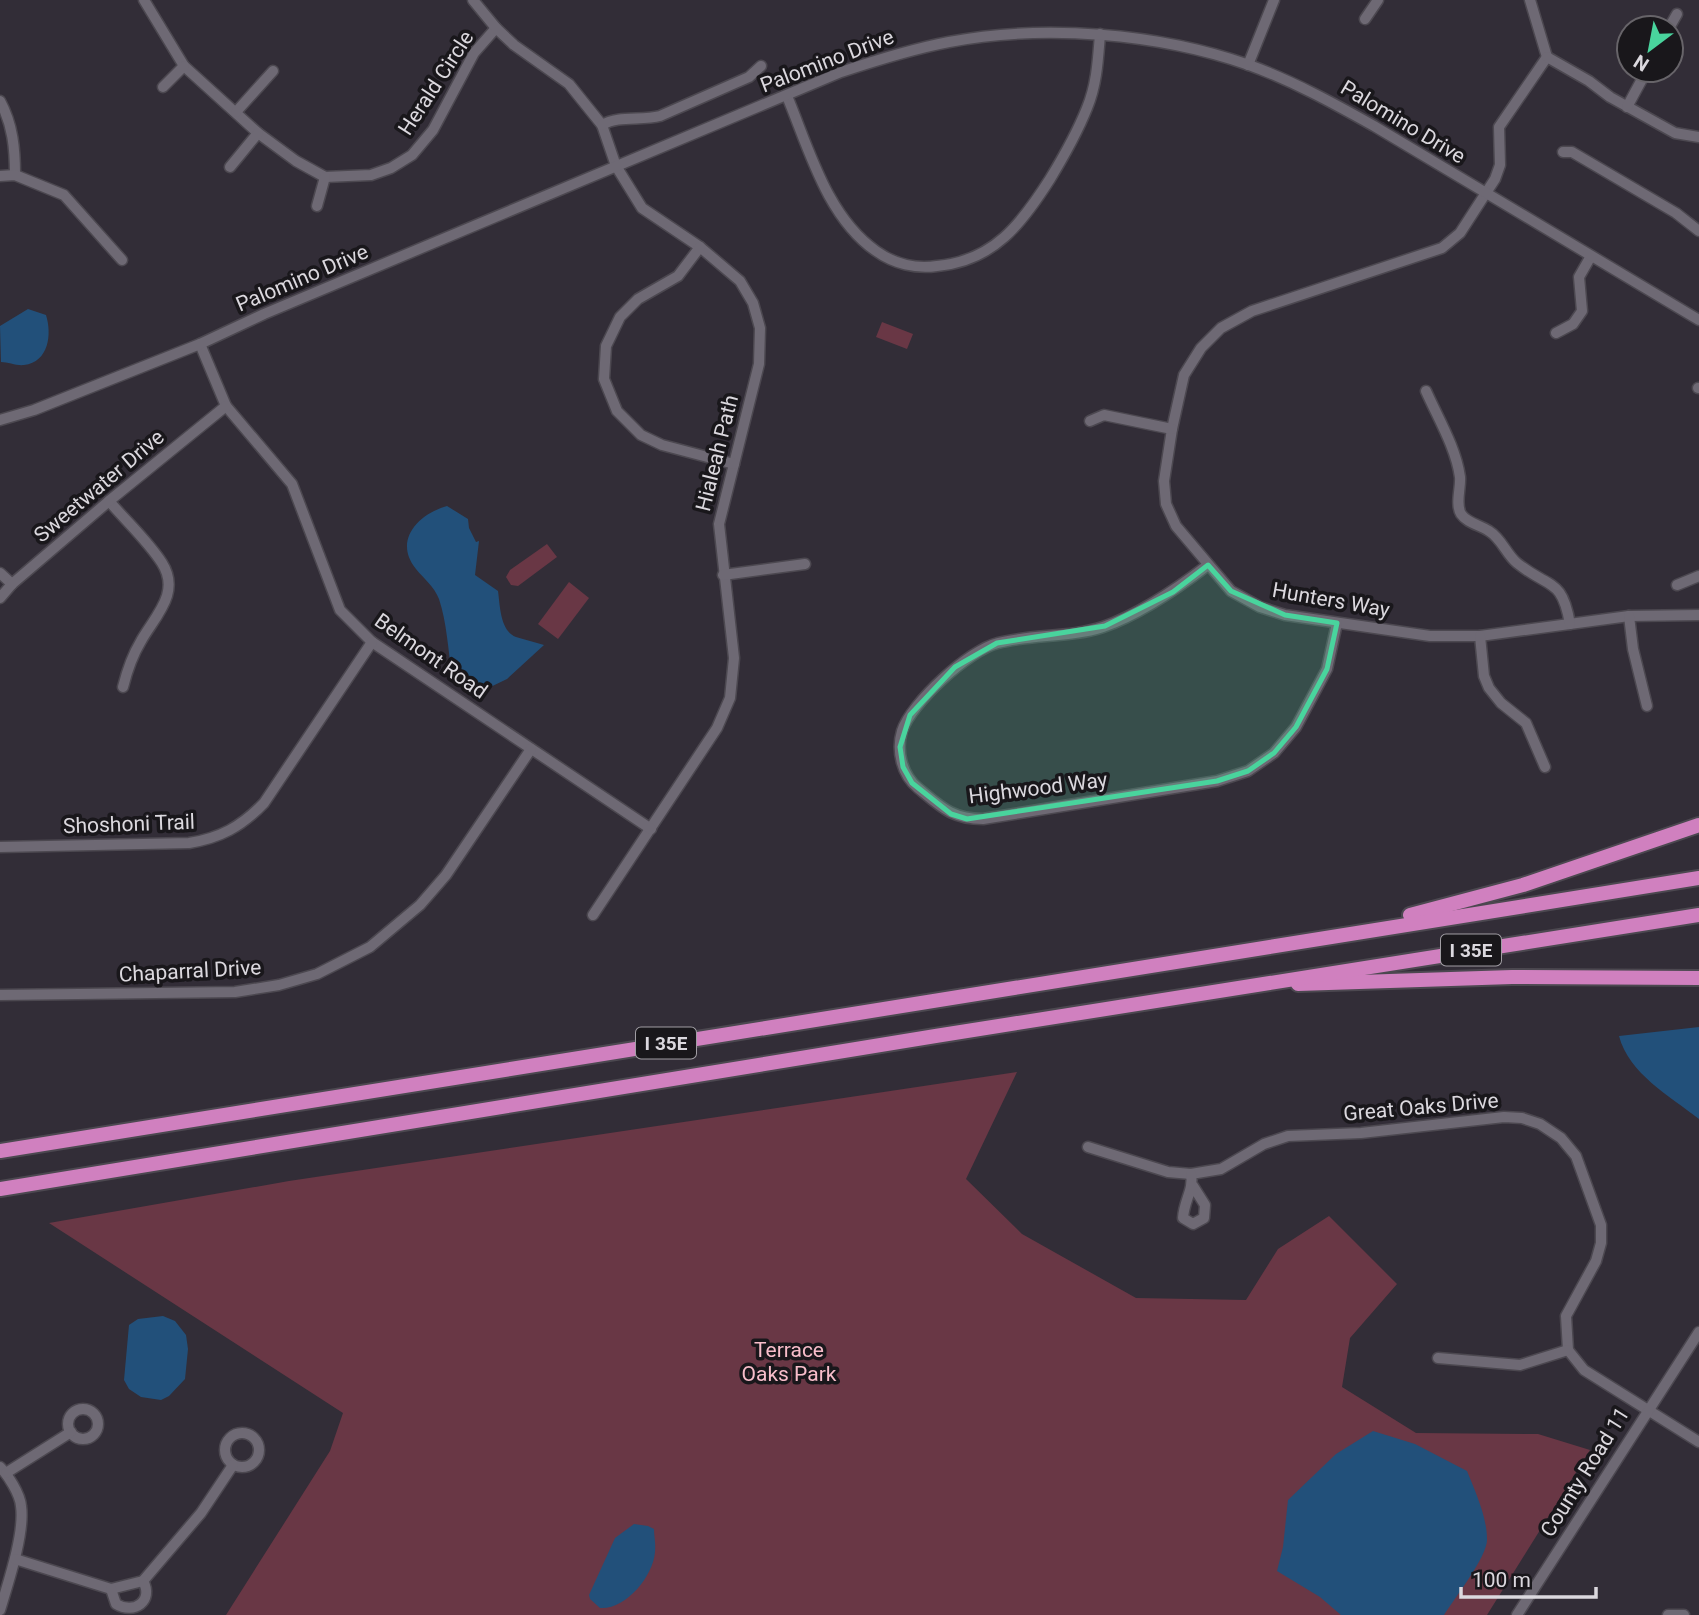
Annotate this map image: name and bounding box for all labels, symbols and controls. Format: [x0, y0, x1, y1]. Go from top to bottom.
north arrow [1615, 14, 1685, 84]
street label: Palomino Drive [757, 25, 897, 97]
street label: Herald Circle [393, 26, 479, 140]
text: N [1629, 50, 1653, 76]
street label: Palomino Drive [1336, 75, 1470, 169]
street label: Palomino Drive [232, 239, 372, 317]
street label: Hialeah Path [691, 392, 743, 514]
street label: Sweetwater Drive [29, 425, 169, 547]
street label: Hunters Way [1270, 578, 1392, 622]
street label: Belmont Road [370, 608, 492, 704]
street label: Highwood Way [967, 768, 1109, 808]
street label: Shoshoni Trail [63, 810, 195, 838]
road number: I 35E [1441, 934, 1501, 966]
street label: Chaparral Drive [118, 955, 262, 987]
road number: I 35E [636, 1028, 696, 1058]
street label: Great Oaks Drive [1342, 1088, 1500, 1126]
park label: Terrace Oaks Park [742, 1338, 837, 1386]
street label: County Road 11 [1536, 1403, 1634, 1541]
scale bar [1461, 1556, 1596, 1600]
text: 100 m [1472, 1568, 1531, 1592]

